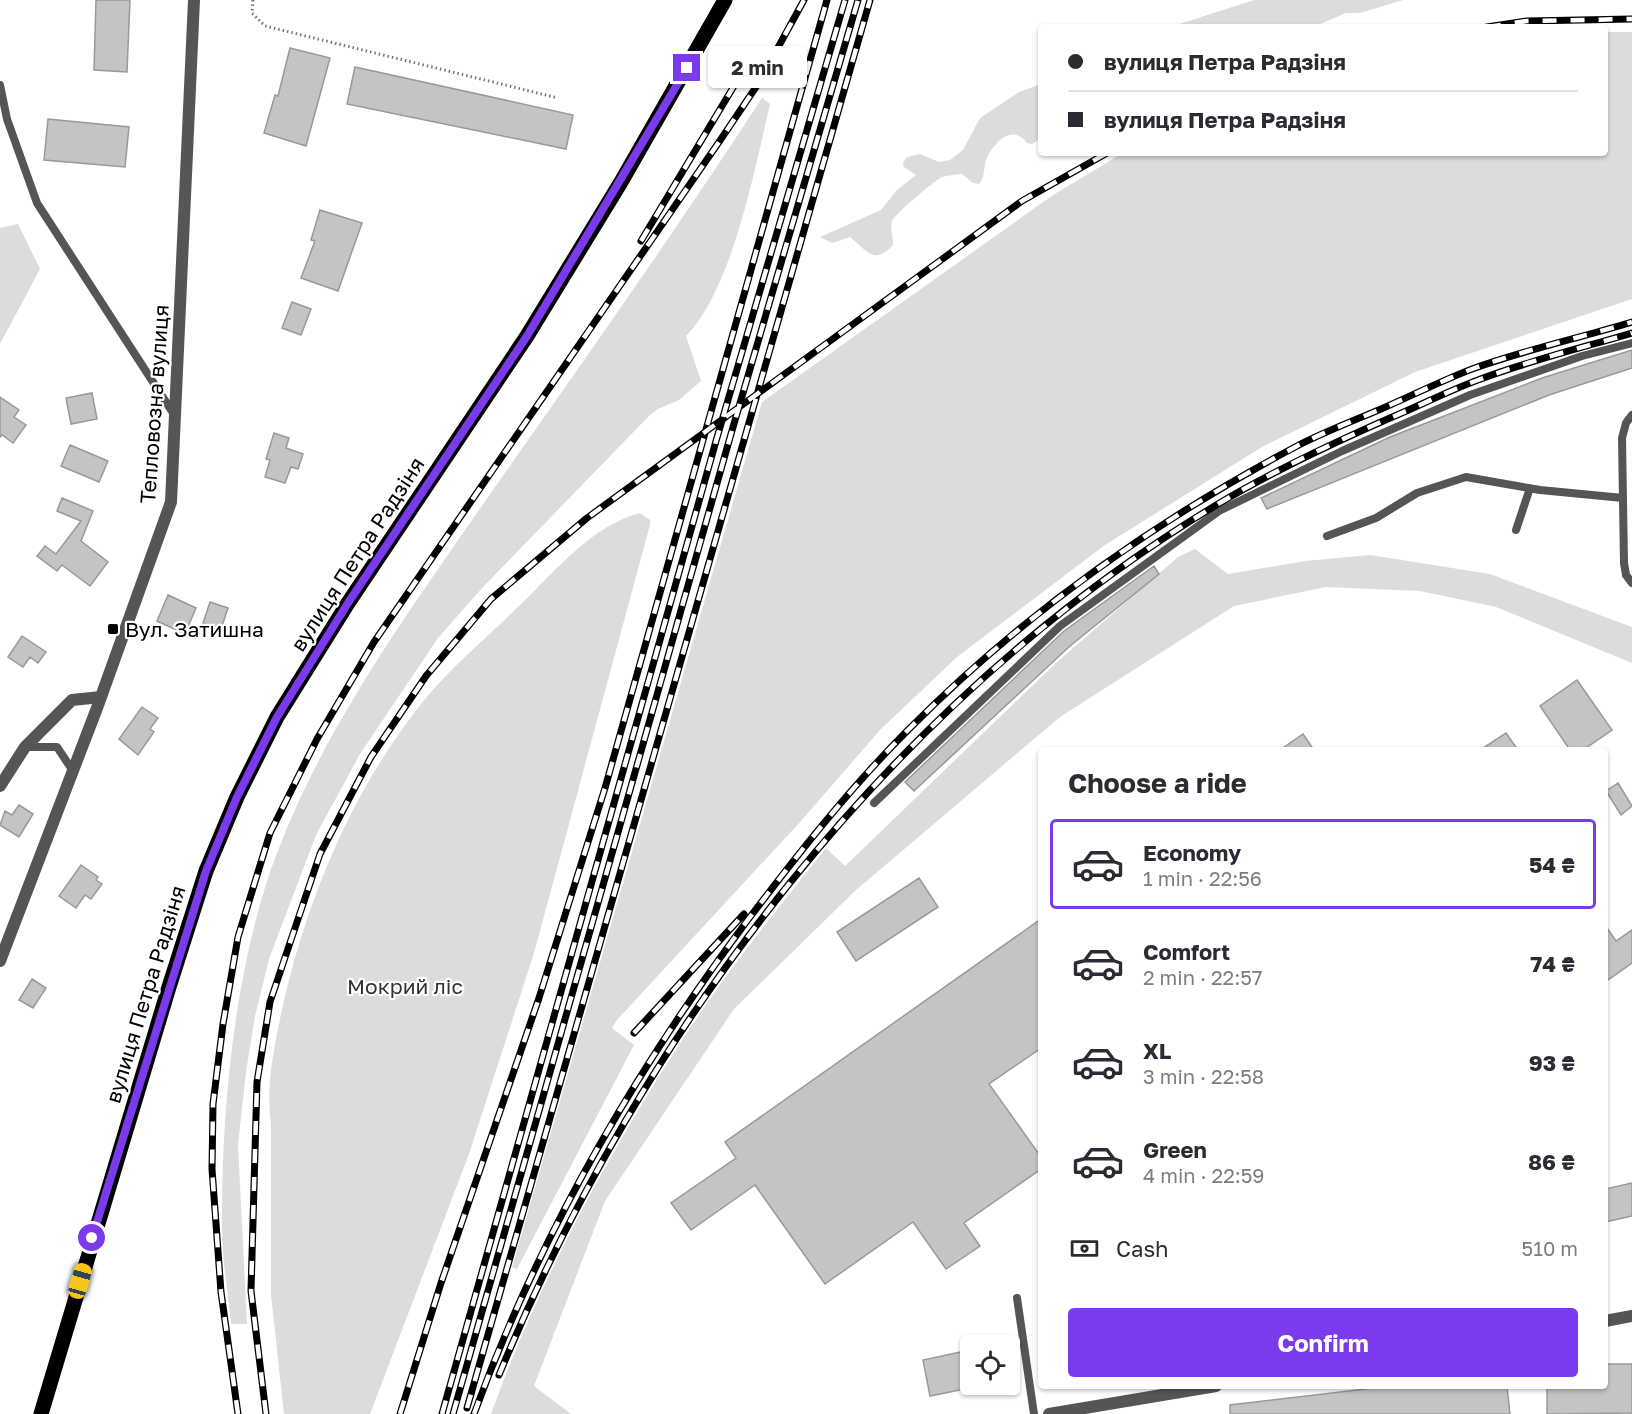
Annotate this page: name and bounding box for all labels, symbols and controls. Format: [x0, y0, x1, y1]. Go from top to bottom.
callout: 2 min [708, 47, 807, 89]
text: вулиця Петра Радзіня [1104, 48, 1346, 75]
route end [673, 54, 700, 81]
text: 2 min [731, 55, 784, 79]
text: вулиця Петра Радзіня [1104, 106, 1346, 133]
street label: Тепловозна вулиця [134, 304, 174, 504]
street label: вулиця Петра Радзіня [285, 452, 429, 656]
place label: Вул. Затишна [125, 616, 264, 642]
marker: Вул. Затишна [106, 622, 120, 636]
text: Choose a ride [1068, 767, 1247, 799]
icon: car [1071, 837, 1125, 891]
text: Economy [1143, 839, 1241, 866]
text: 54 ₴ [1529, 851, 1575, 878]
text: 1 min · 22:56 [1143, 866, 1262, 890]
street label: вулиця Петра Радзіня [100, 882, 190, 1106]
icon: car [1071, 936, 1125, 990]
text: Comfort [1143, 938, 1230, 965]
text: 74 ₴ [1530, 950, 1575, 977]
text: 2 min · 22:57 [1143, 965, 1262, 989]
park label: Мокрий ліс [347, 973, 463, 999]
icon: car [1071, 1035, 1125, 1089]
text: XL [1143, 1037, 1171, 1064]
text: 93 ₴ [1529, 1049, 1575, 1076]
text: 3 min · 22:58 [1143, 1064, 1264, 1088]
icon: car [1071, 1134, 1125, 1188]
text: Green [1143, 1136, 1207, 1163]
text: 86 ₴ [1528, 1148, 1575, 1175]
text: 4 min · 22:59 [1143, 1163, 1264, 1187]
route start [78, 1224, 105, 1251]
icon: cash [1068, 1232, 1101, 1265]
text: Cash [1116, 1235, 1169, 1262]
text: 510 m [1522, 1236, 1578, 1260]
car [66, 1261, 94, 1301]
button: Confirm [1068, 1308, 1578, 1377]
map controls [960, 1335, 1020, 1395]
button: locate [960, 1335, 1020, 1395]

